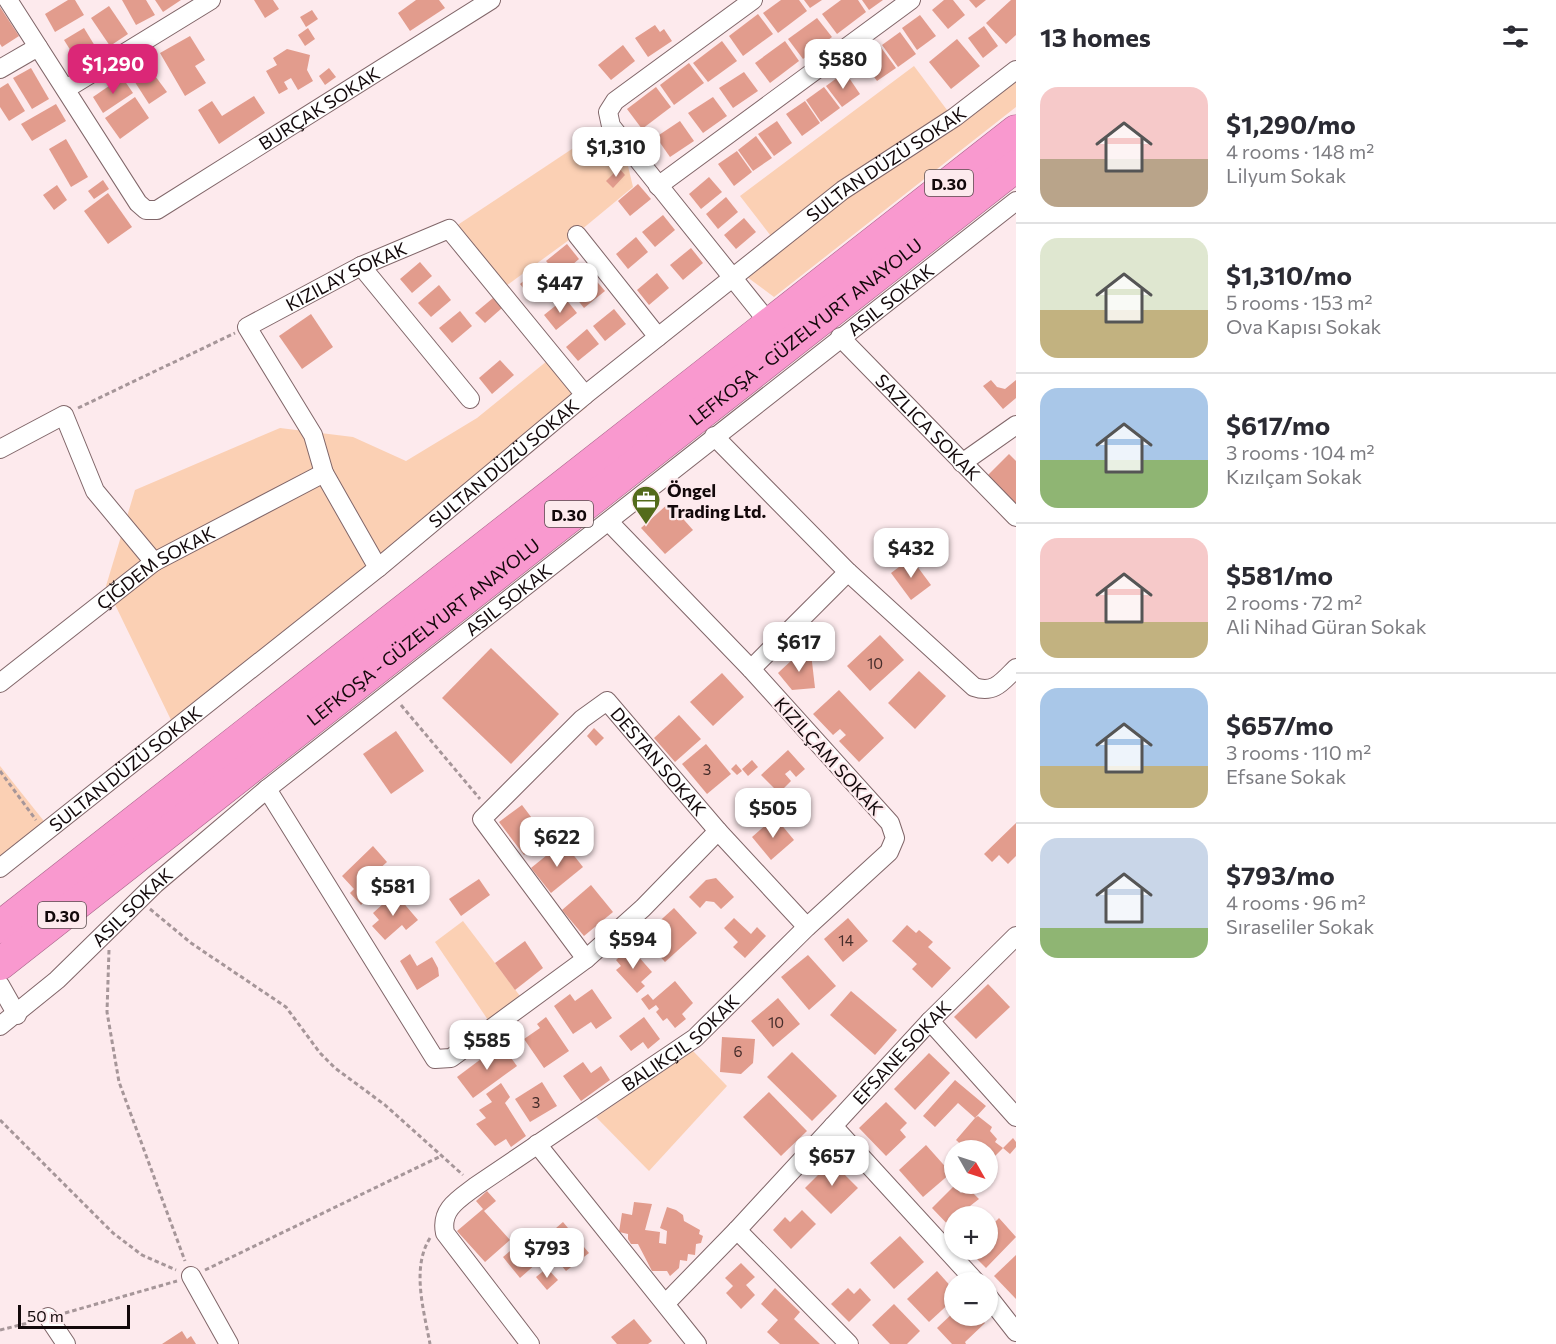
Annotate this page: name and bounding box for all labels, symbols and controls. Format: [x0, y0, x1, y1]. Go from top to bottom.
icon: filters [1499, 20, 1532, 53]
text: 13 homes [1040, 21, 1151, 52]
pin: $580 [807, 39, 879, 90]
pin: $1,290 [64, 44, 162, 95]
text: $580 [819, 46, 867, 70]
text: $1,290 [82, 51, 144, 75]
street label: BURÇAK SOKAK [254, 62, 384, 154]
street label: SULTAN DÜZÜ SOKAK [802, 102, 970, 226]
text: $1,290/mo [1226, 108, 1356, 139]
icon: home [1088, 111, 1160, 183]
pin: $1,310 [567, 127, 665, 178]
text: $1,310 [586, 134, 646, 158]
text: 4 rooms · 148 m² [1226, 139, 1374, 163]
text: Lilyum Sokak [1226, 163, 1346, 187]
road number: D.30 [925, 170, 973, 196]
street label: LEFKOŞA - GÜZELYURT ANAYOLU [684, 233, 926, 430]
street label: KIZILAY SOKAK [282, 237, 410, 315]
street label: ASIL SOKAK [843, 259, 938, 340]
text: $1,310/mo [1226, 259, 1352, 290]
icon: home [1088, 262, 1160, 334]
pin: $447 [524, 263, 596, 314]
text: $447 [537, 270, 583, 294]
text: 5 rooms · 153 m² [1226, 290, 1373, 314]
text: Ova Kapısı Sokak [1226, 314, 1381, 338]
street label: SAZLICA SOKAK [871, 369, 985, 485]
street label: SULTAN DÜZÜ SOKAK [424, 394, 583, 532]
text: $617/mo [1226, 409, 1330, 440]
icon: home [1088, 412, 1160, 484]
text: 3 rooms · 104 m² [1226, 440, 1375, 464]
text: Kızılçam Sokak [1226, 464, 1362, 488]
place label: Öngel Trading Ltd. [667, 479, 767, 522]
office icon: Öngel Trading Ltd. [630, 484, 662, 526]
road number: D.30 [545, 501, 593, 527]
street label: ÇIĞDEM SOKAK [92, 521, 218, 614]
pin: $432 [875, 528, 947, 579]
street label: LEFKOŞA - GÜZELYURT ANAYOLU [302, 533, 544, 730]
text: $432 [888, 535, 934, 559]
street label: ASIL SOKAK [461, 559, 556, 640]
text: $581/mo [1226, 559, 1333, 590]
icon: home [1088, 562, 1160, 634]
text: 2 rooms · 72 m² [1226, 590, 1362, 614]
text: Ali Nihad Güran Sokak [1226, 614, 1427, 638]
pin: $617 [763, 622, 835, 673]
text: $617 [777, 629, 821, 653]
house number: 10 [867, 654, 883, 672]
street label: KIZILÇAM SOKAK [770, 692, 888, 820]
street label: SULTAN DÜZÜ SOKAK [45, 701, 206, 836]
street label: DESTAN SOKAK [606, 703, 711, 820]
text: $657/mo [1226, 709, 1334, 740]
icon: home [1088, 712, 1160, 784]
text: 3 rooms · 110 m² [1226, 740, 1371, 764]
house number: 3 [703, 760, 711, 778]
text: Efsane Sokak [1226, 764, 1346, 788]
pin: $505 [737, 788, 809, 839]
text: $505 [749, 795, 797, 819]
pin: $622 [521, 817, 593, 868]
text: $622 [534, 824, 580, 848]
text: $793/mo [1226, 859, 1335, 890]
icon: home [1088, 862, 1160, 934]
street label: ASIL SOKAK [87, 863, 177, 951]
pin: $581 [357, 866, 429, 917]
text: $581 [371, 873, 415, 897]
text: 4 rooms · 96 m² [1226, 890, 1366, 914]
road number: D.30 [38, 902, 86, 928]
text: Sıraseliler Sokak [1226, 914, 1374, 938]
pin: $594 [597, 919, 669, 970]
text: $594 [609, 926, 657, 950]
house number: 14 [838, 931, 854, 949]
street label: BALIKÇIL SOKAK [617, 990, 744, 1096]
street label: EFSANE SOKAK [848, 996, 955, 1109]
house number: 10 [768, 1013, 784, 1031]
pin: $585 [451, 1020, 523, 1071]
text: $585 [463, 1027, 511, 1051]
house number: 6 [733, 1042, 743, 1060]
house number: 3 [532, 1093, 540, 1111]
pin: $657 [796, 1136, 868, 1187]
north arrow [944, 1140, 998, 1194]
map controls [944, 1140, 998, 1326]
text: $657 [809, 1143, 855, 1167]
button: + [944, 1206, 998, 1260]
pin: $793 [511, 1228, 583, 1279]
text: $793 [524, 1235, 570, 1259]
button: − [944, 1272, 998, 1326]
scale bar [18, 1302, 130, 1330]
text: 50 m [27, 1306, 64, 1325]

